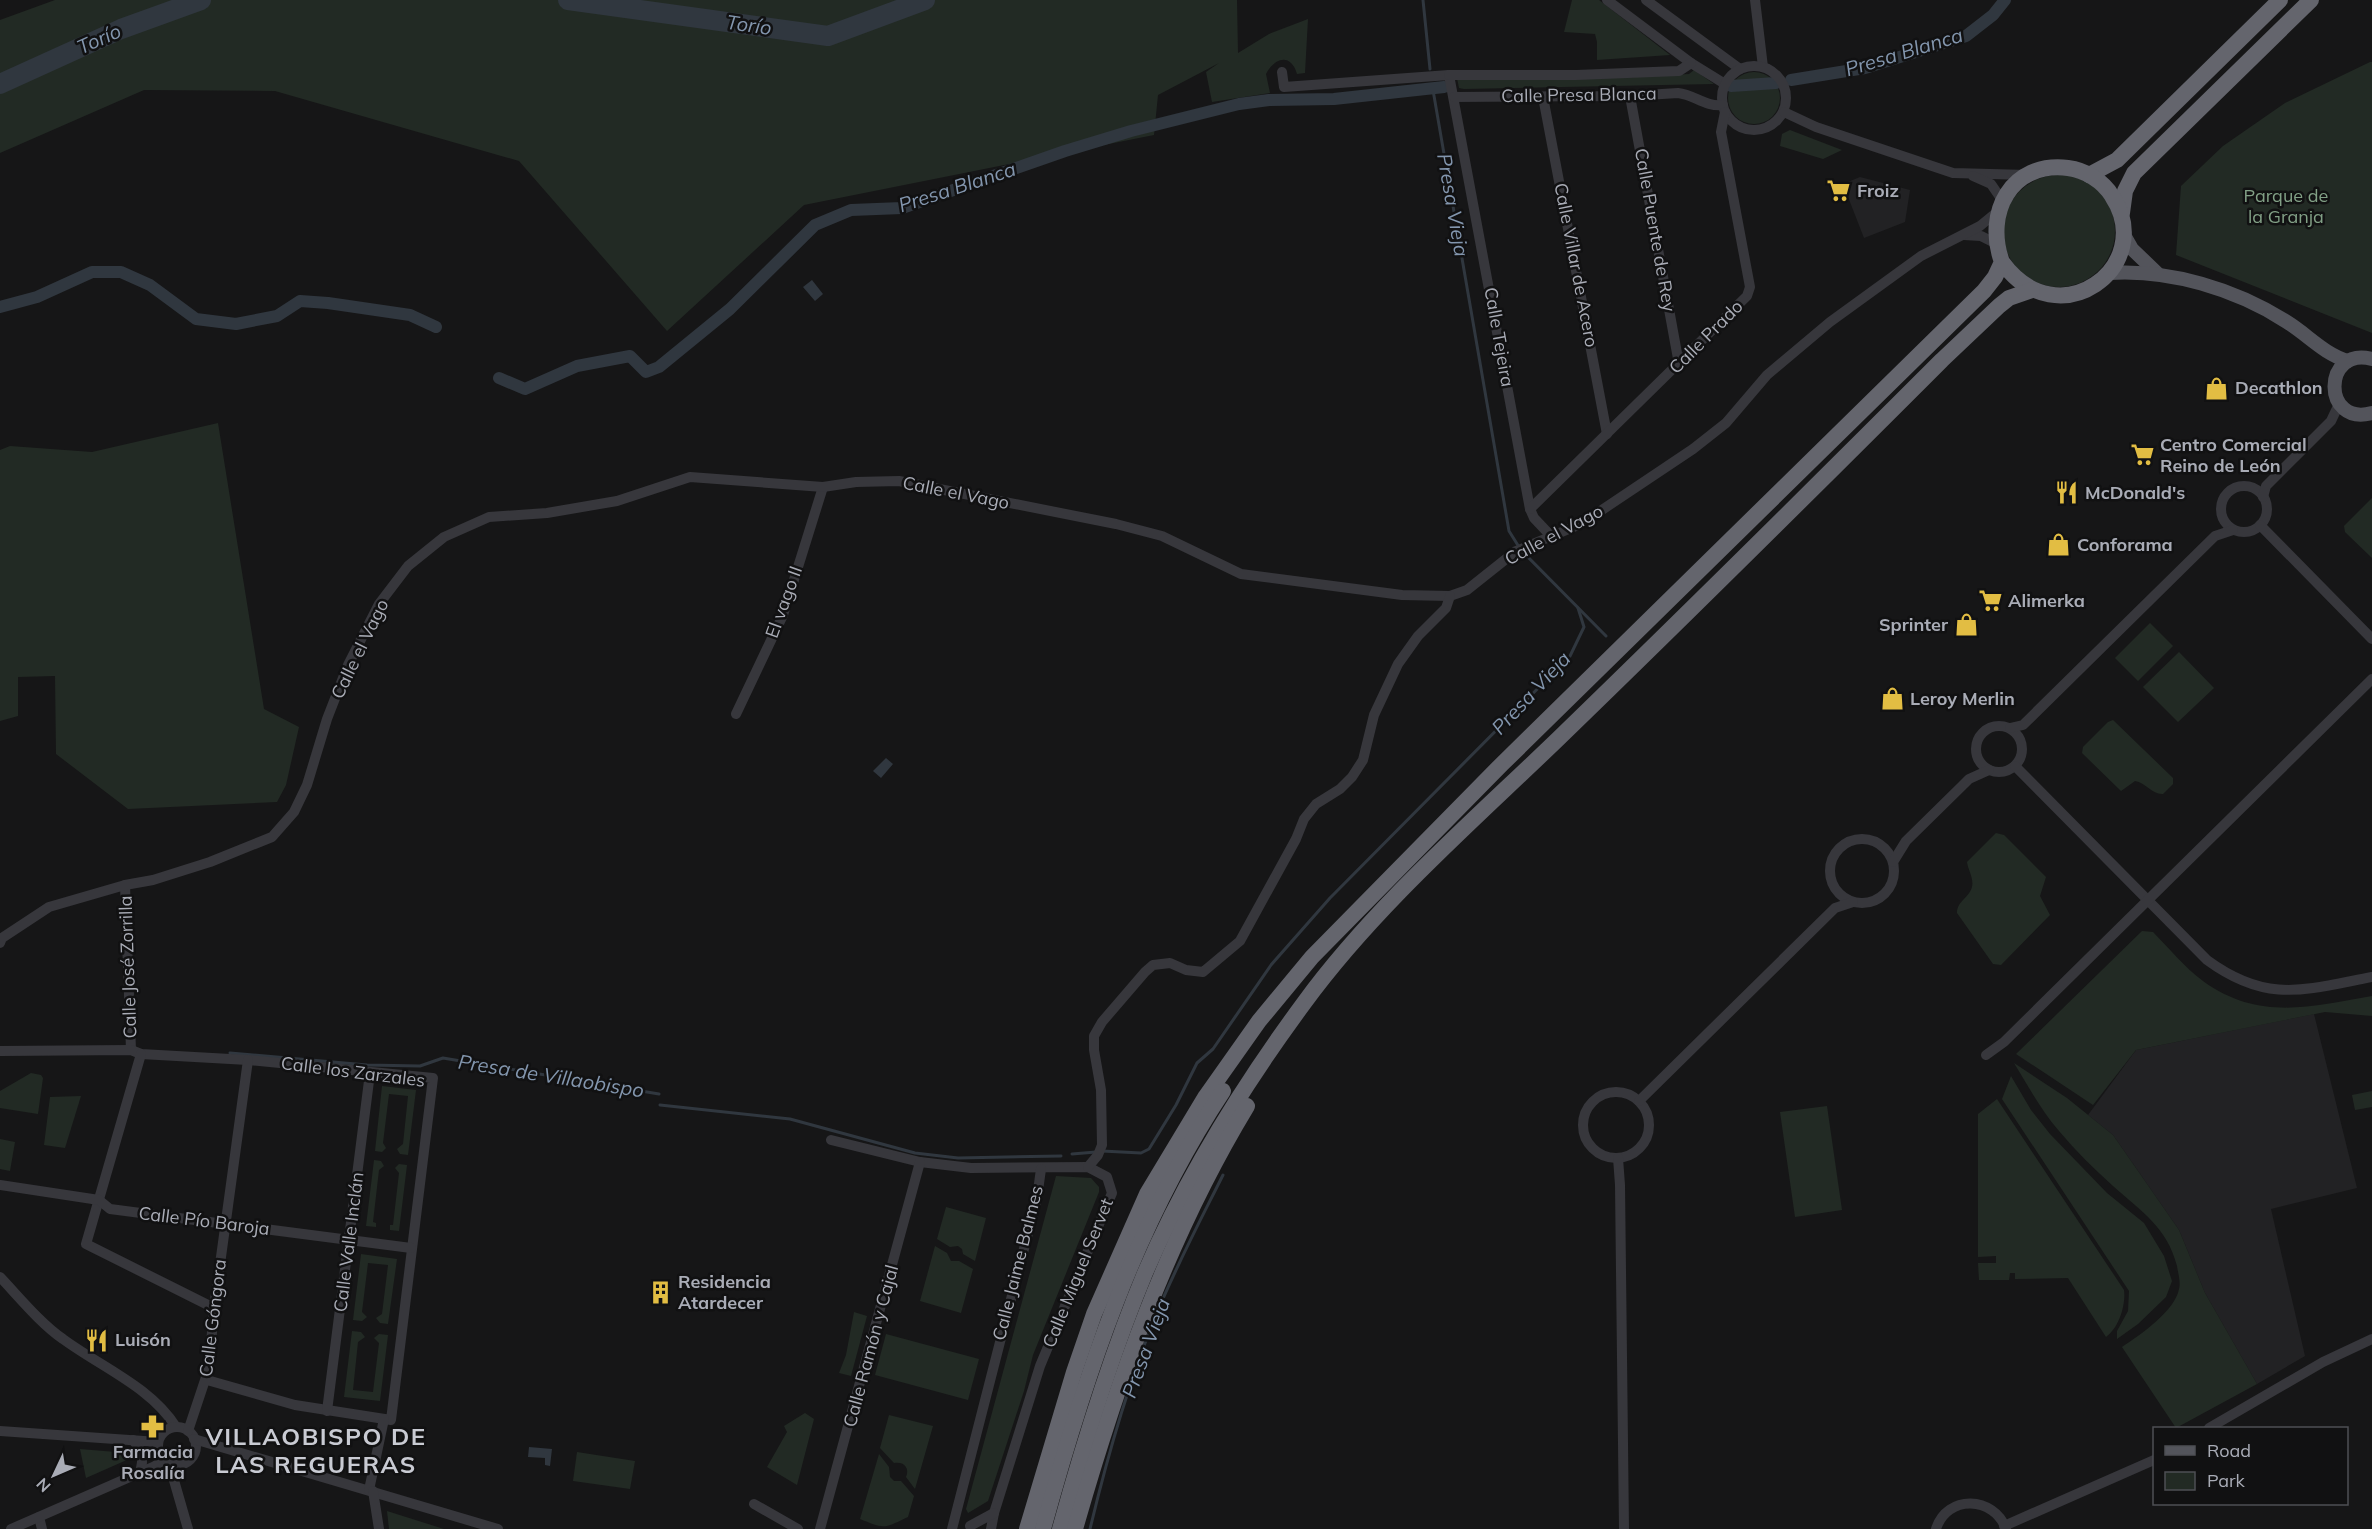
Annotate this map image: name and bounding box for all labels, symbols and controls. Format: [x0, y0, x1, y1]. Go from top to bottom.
water label: Torío [725, 9, 773, 40]
water label: Torío [73, 18, 125, 59]
water label: Presa Blanca [1842, 22, 1966, 81]
street label: Calle Presa Blanca [1501, 82, 1657, 107]
street label: Calle Puente de Rey [1630, 146, 1681, 314]
water label: Presa Vieja [1432, 151, 1475, 258]
water label: Presa Blanca [895, 156, 1019, 217]
supermarket icon: Froiz [1826, 178, 1852, 204]
place label: Froiz [1857, 179, 1899, 202]
street label: Calle Villar de Acero [1549, 181, 1604, 349]
park label: Parque de la Granja [2244, 184, 2328, 228]
street label: Calle Tejeira [1479, 285, 1520, 389]
street label: Calle Prado [1664, 295, 1748, 379]
shop icon: Decathlon [2204, 375, 2230, 401]
place label: Decathlon [2235, 376, 2323, 399]
place label: Centro Comercial Reino de León [2160, 433, 2307, 477]
supermarket icon: Centro Comercial Reino de León [2129, 442, 2155, 468]
street label: Calle el Vago [901, 471, 1011, 514]
restaurant icon: McDonald's [2054, 480, 2080, 506]
place label: McDonald's [2085, 481, 2185, 504]
street label: Calle el Vago [1501, 499, 1607, 570]
shop icon: Conforama [2046, 532, 2072, 558]
place label: Conforama [2077, 533, 2173, 556]
street label: El vago II [760, 563, 807, 641]
supermarket icon: Alimerka [1977, 588, 2003, 614]
place label: Alimerka [2008, 589, 2085, 612]
street label: Calle el Vago [326, 595, 394, 702]
shop icon: Sprinter [1953, 612, 1979, 638]
place label: Sprinter [1879, 613, 1949, 636]
water label: Presa Vieja [1486, 646, 1575, 739]
shop icon: Leroy Merlin [1879, 686, 1905, 712]
place label: Leroy Merlin [1910, 687, 2015, 710]
street label: Calle José Zorrilla [114, 895, 141, 1039]
water label: Presa de Villaobispo [456, 1048, 646, 1103]
street label: Calle los Zarzales [280, 1051, 427, 1092]
street label: Calle Valle Inclán [328, 1171, 369, 1313]
street label: Calle Jaime Balmes [987, 1183, 1048, 1343]
street label: Calle Miguel Servet [1037, 1195, 1118, 1351]
street label: Calle Pío Baroja [137, 1201, 271, 1240]
street label: Calle Góngora [194, 1258, 231, 1378]
street label: Calle Ramón y Cajal [838, 1262, 903, 1429]
place label: Residencia Atardecer [678, 1270, 771, 1314]
building icon: Residencia Atardecer [647, 1279, 673, 1305]
water label: Presa Vieja [1116, 1295, 1175, 1401]
restaurant icon: Luisón [84, 1327, 110, 1353]
place label: Luisón [115, 1328, 171, 1351]
pharmacy icon: Farmacia Rosalía [140, 1413, 166, 1439]
district label: VILLAOBISPO DE LAS REGUERAS [205, 1421, 426, 1479]
legend [2153, 1427, 2348, 1505]
text: Road [2207, 1439, 2251, 1462]
place label: Farmacia Rosalía [113, 1440, 193, 1484]
north arrow [24, 1445, 84, 1505]
text: Park [2207, 1469, 2246, 1492]
text: N [32, 1474, 55, 1497]

